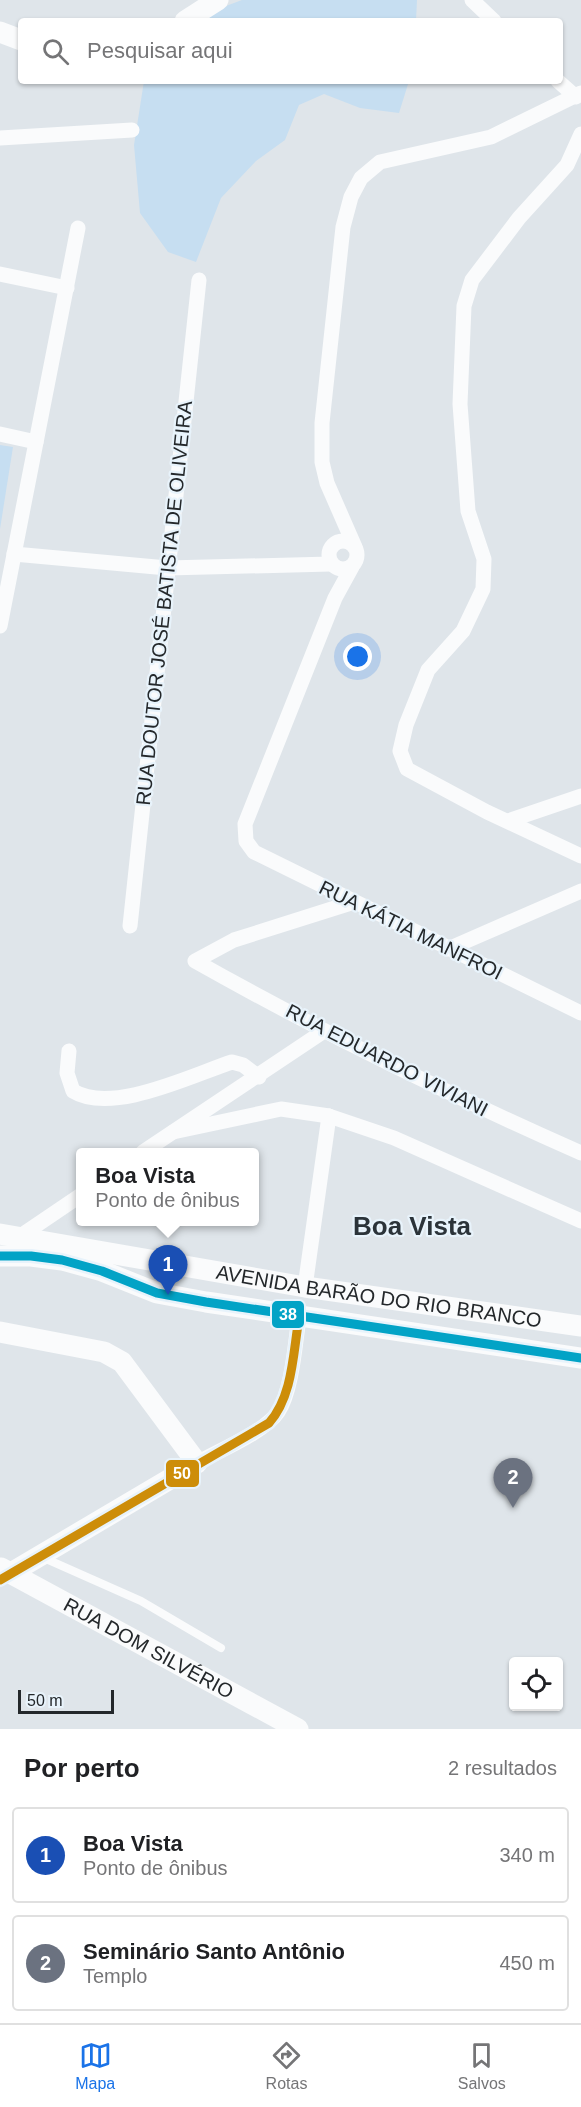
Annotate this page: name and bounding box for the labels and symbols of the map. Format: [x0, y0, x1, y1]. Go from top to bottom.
street label: RUA DOUTOR JOSÉ BATISTA DE OLIVEIRA [132, 399, 196, 806]
your location [343, 642, 372, 671]
street label: RUA KÁTIA MANFROI [316, 876, 506, 984]
street label: RUA EDUARDO VIVIANI [282, 999, 492, 1121]
district label: Boa Vista [353, 1211, 472, 1241]
pin: 1 [148, 1246, 188, 1295]
street label: AVENIDA BARÃO DO RIO BRANCO [214, 1261, 543, 1331]
line badge: 38 [271, 1300, 305, 1329]
text: 38 [279, 1306, 297, 1323]
pin: 2 [494, 1458, 532, 1508]
line badge: 50 [165, 1459, 200, 1488]
text: 50 [173, 1465, 191, 1482]
street label: RUA DOM SILVÉRIO [60, 1593, 237, 1703]
scale bar [18, 1687, 114, 1714]

